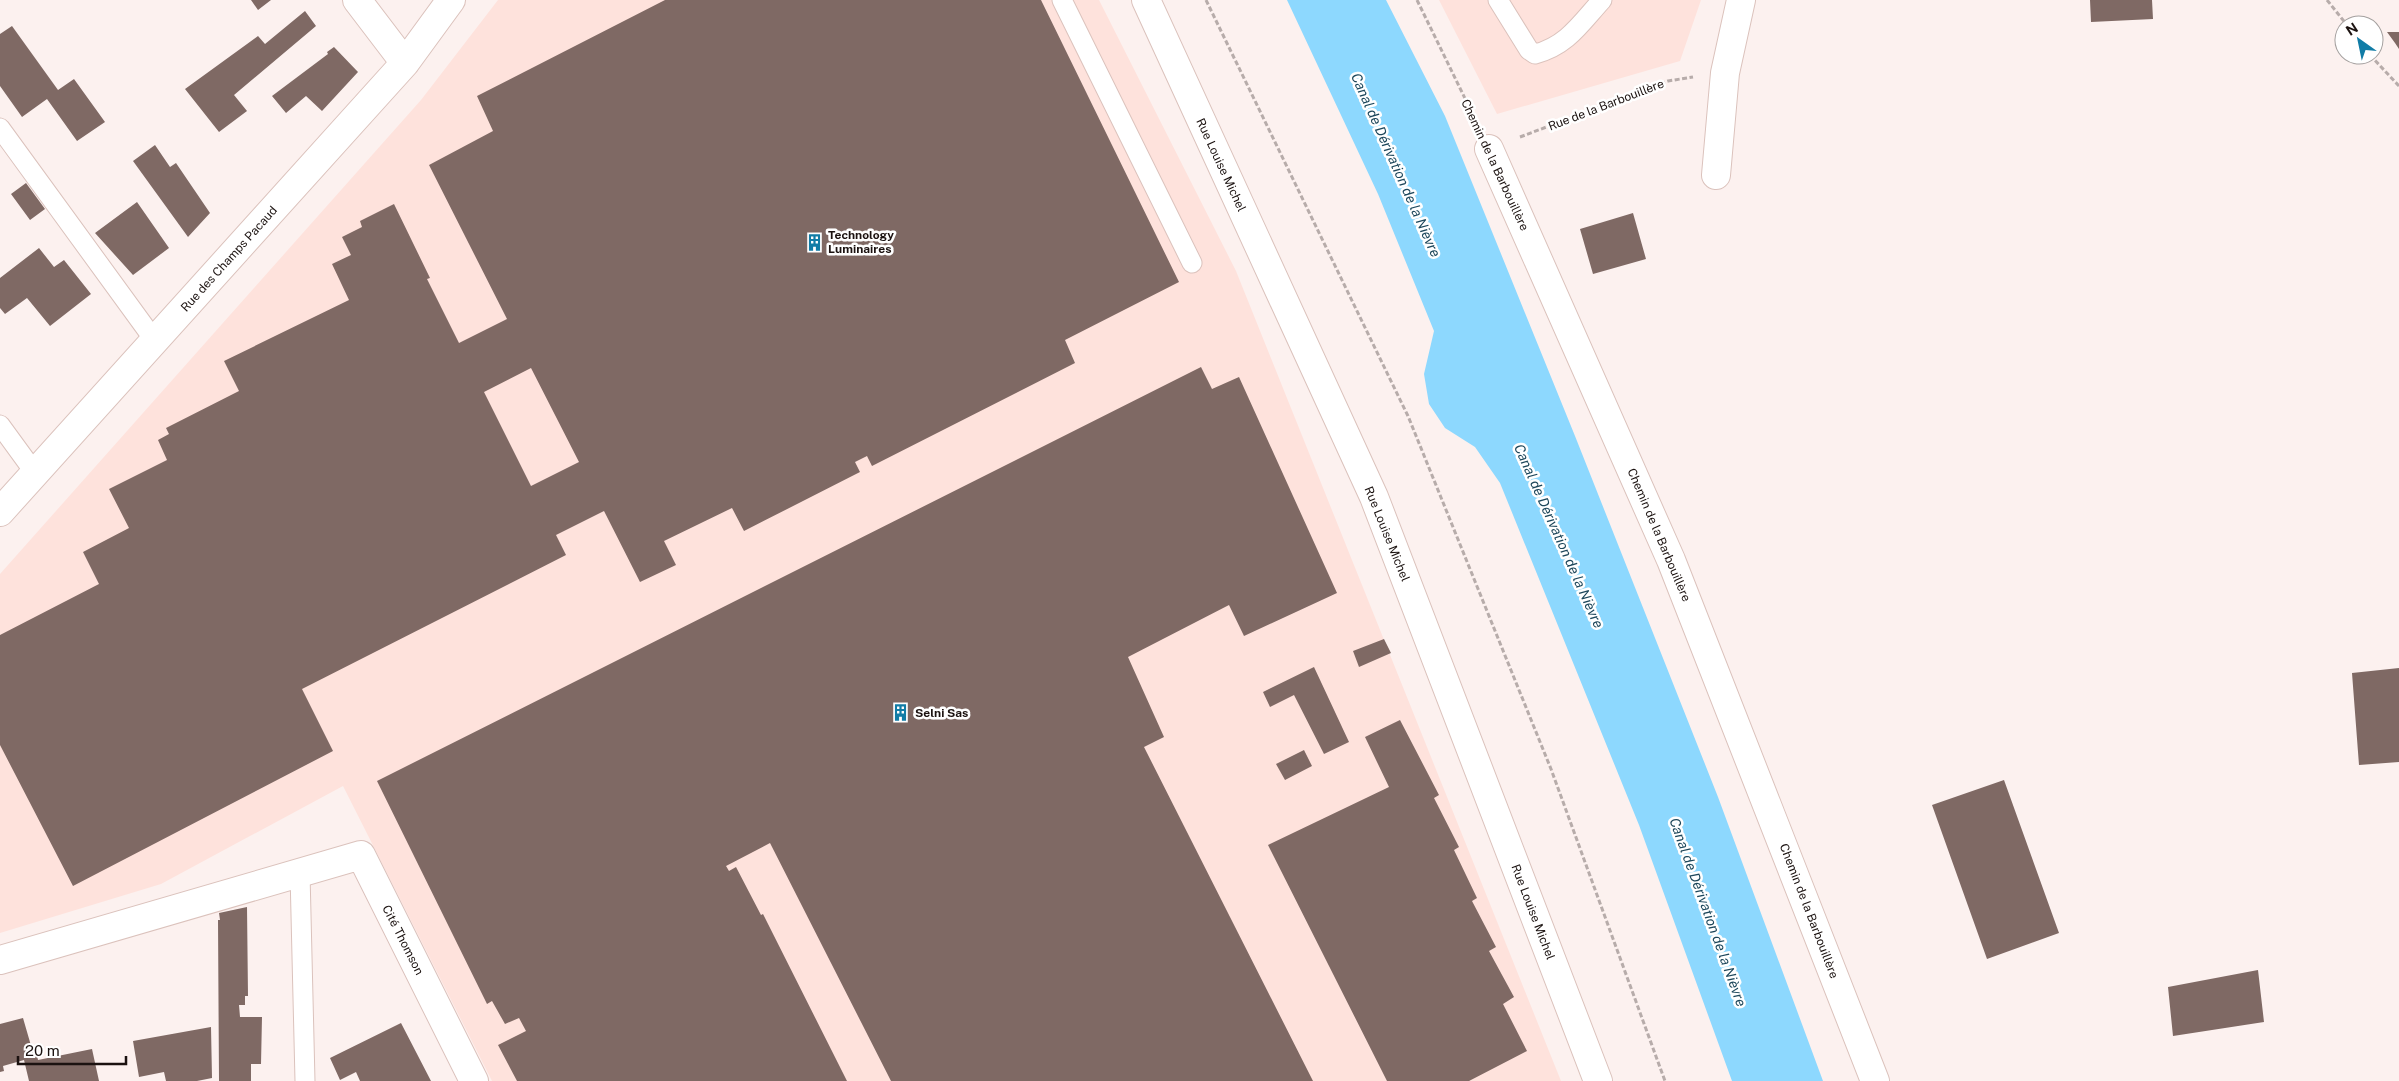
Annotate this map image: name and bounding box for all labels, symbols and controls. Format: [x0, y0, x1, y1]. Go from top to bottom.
north arrow [2334, 15, 2384, 65]
text: N [2343, 19, 2361, 39]
water label: Canal de Dérivation de la Nièvre [1348, 71, 1444, 260]
street label: Rue de la Barbouillère [1546, 76, 1666, 134]
street label: Chemin de la Barbouillère [1458, 97, 1532, 233]
street label: Rue Louise Michel [1193, 116, 1249, 214]
street label: Rue des Champs Pacaud [178, 203, 280, 315]
place label: Technology Luminaires [828, 228, 894, 256]
building icon: Technology Luminaires [804, 232, 824, 252]
water label: Canal de Dérivation de la Nièvre [1511, 442, 1607, 631]
street label: Chemin de la Barbouillère [1625, 466, 1694, 604]
street label: Rue Louise Michel [1362, 484, 1413, 584]
building icon: Selni Sas [891, 703, 911, 723]
place label: Selni Sas [915, 706, 968, 720]
water label: Canal de Dérivation de la Nièvre [1666, 815, 1750, 1009]
street label: Chemin de la Barbouillère [1777, 842, 1841, 981]
street label: Rue Louise Michel [1508, 862, 1558, 962]
street label: Cité Thomson [379, 903, 427, 977]
scale bar [18, 1034, 125, 1066]
text: 20 m [25, 1042, 60, 1059]

